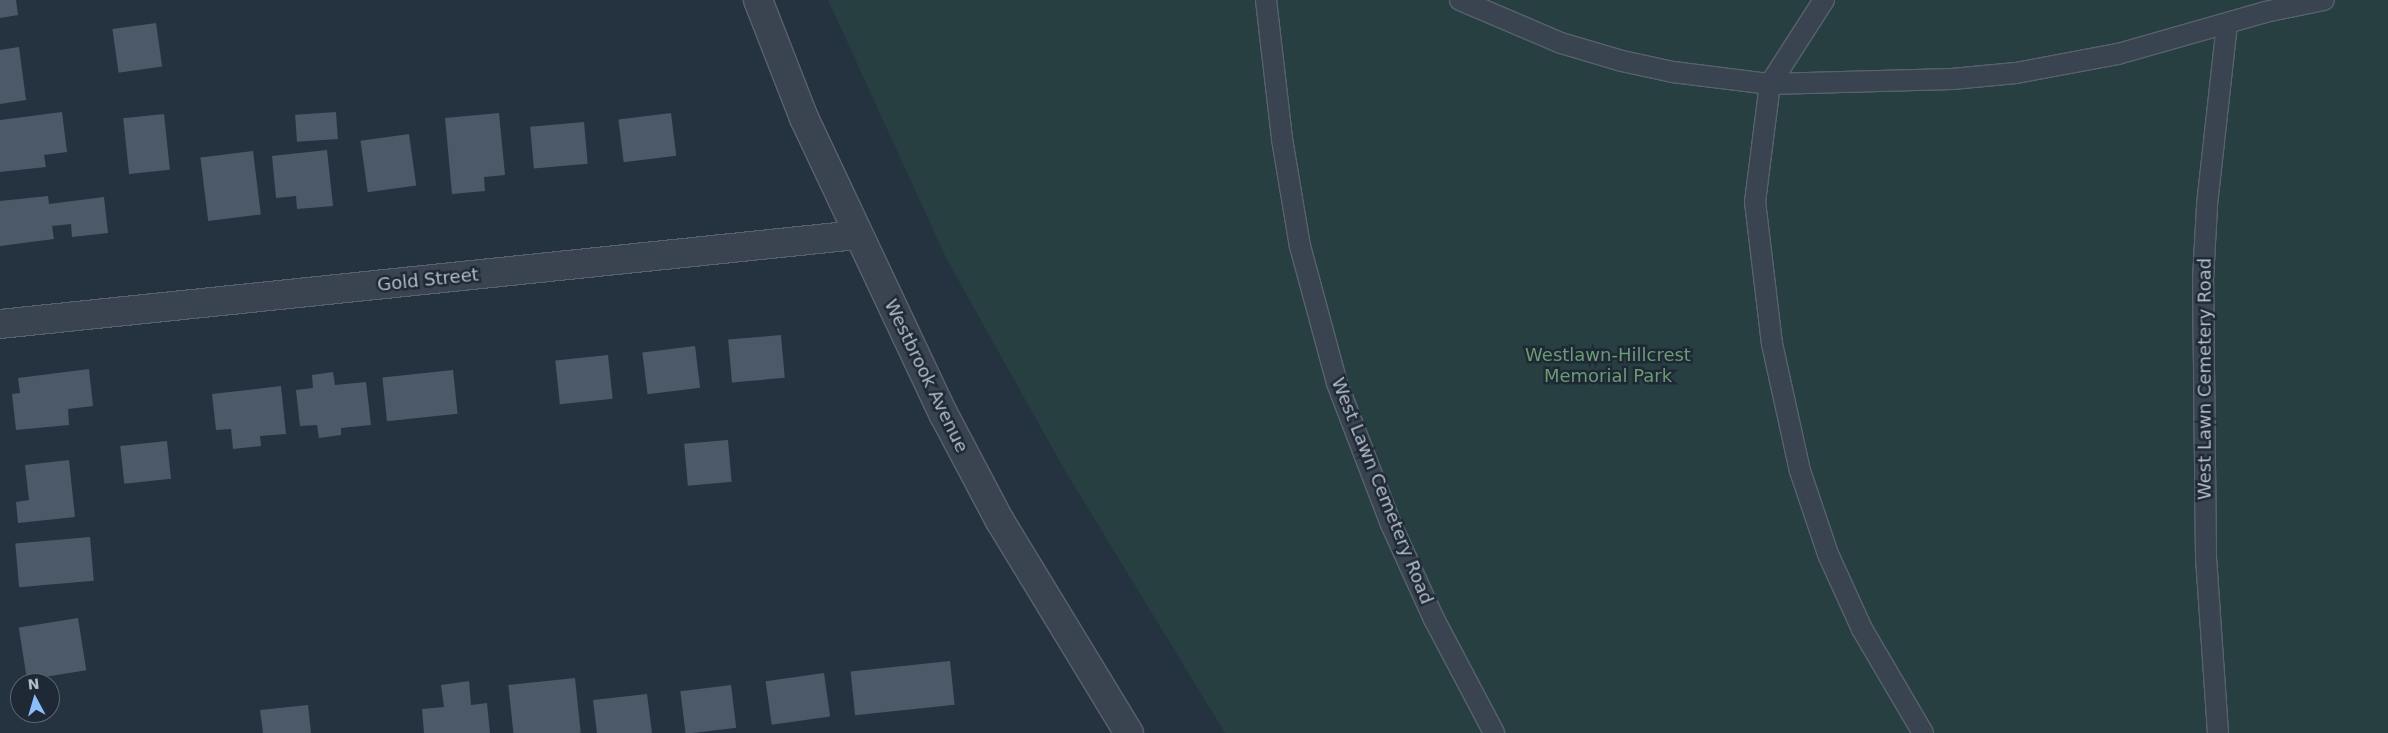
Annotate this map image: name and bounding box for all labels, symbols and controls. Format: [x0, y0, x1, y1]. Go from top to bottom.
street label: West Lawn Cemetery Road [2194, 258, 2216, 500]
street label: Gold Street [376, 264, 480, 296]
street label: Westbrook Avenue [880, 296, 972, 456]
park label: Westlawn-Hillcrest Memorial Park [1525, 345, 1691, 388]
street label: West Lawn Cemetery Road [1327, 375, 1437, 607]
north arrow [10, 673, 60, 723]
text: N [27, 676, 40, 693]

